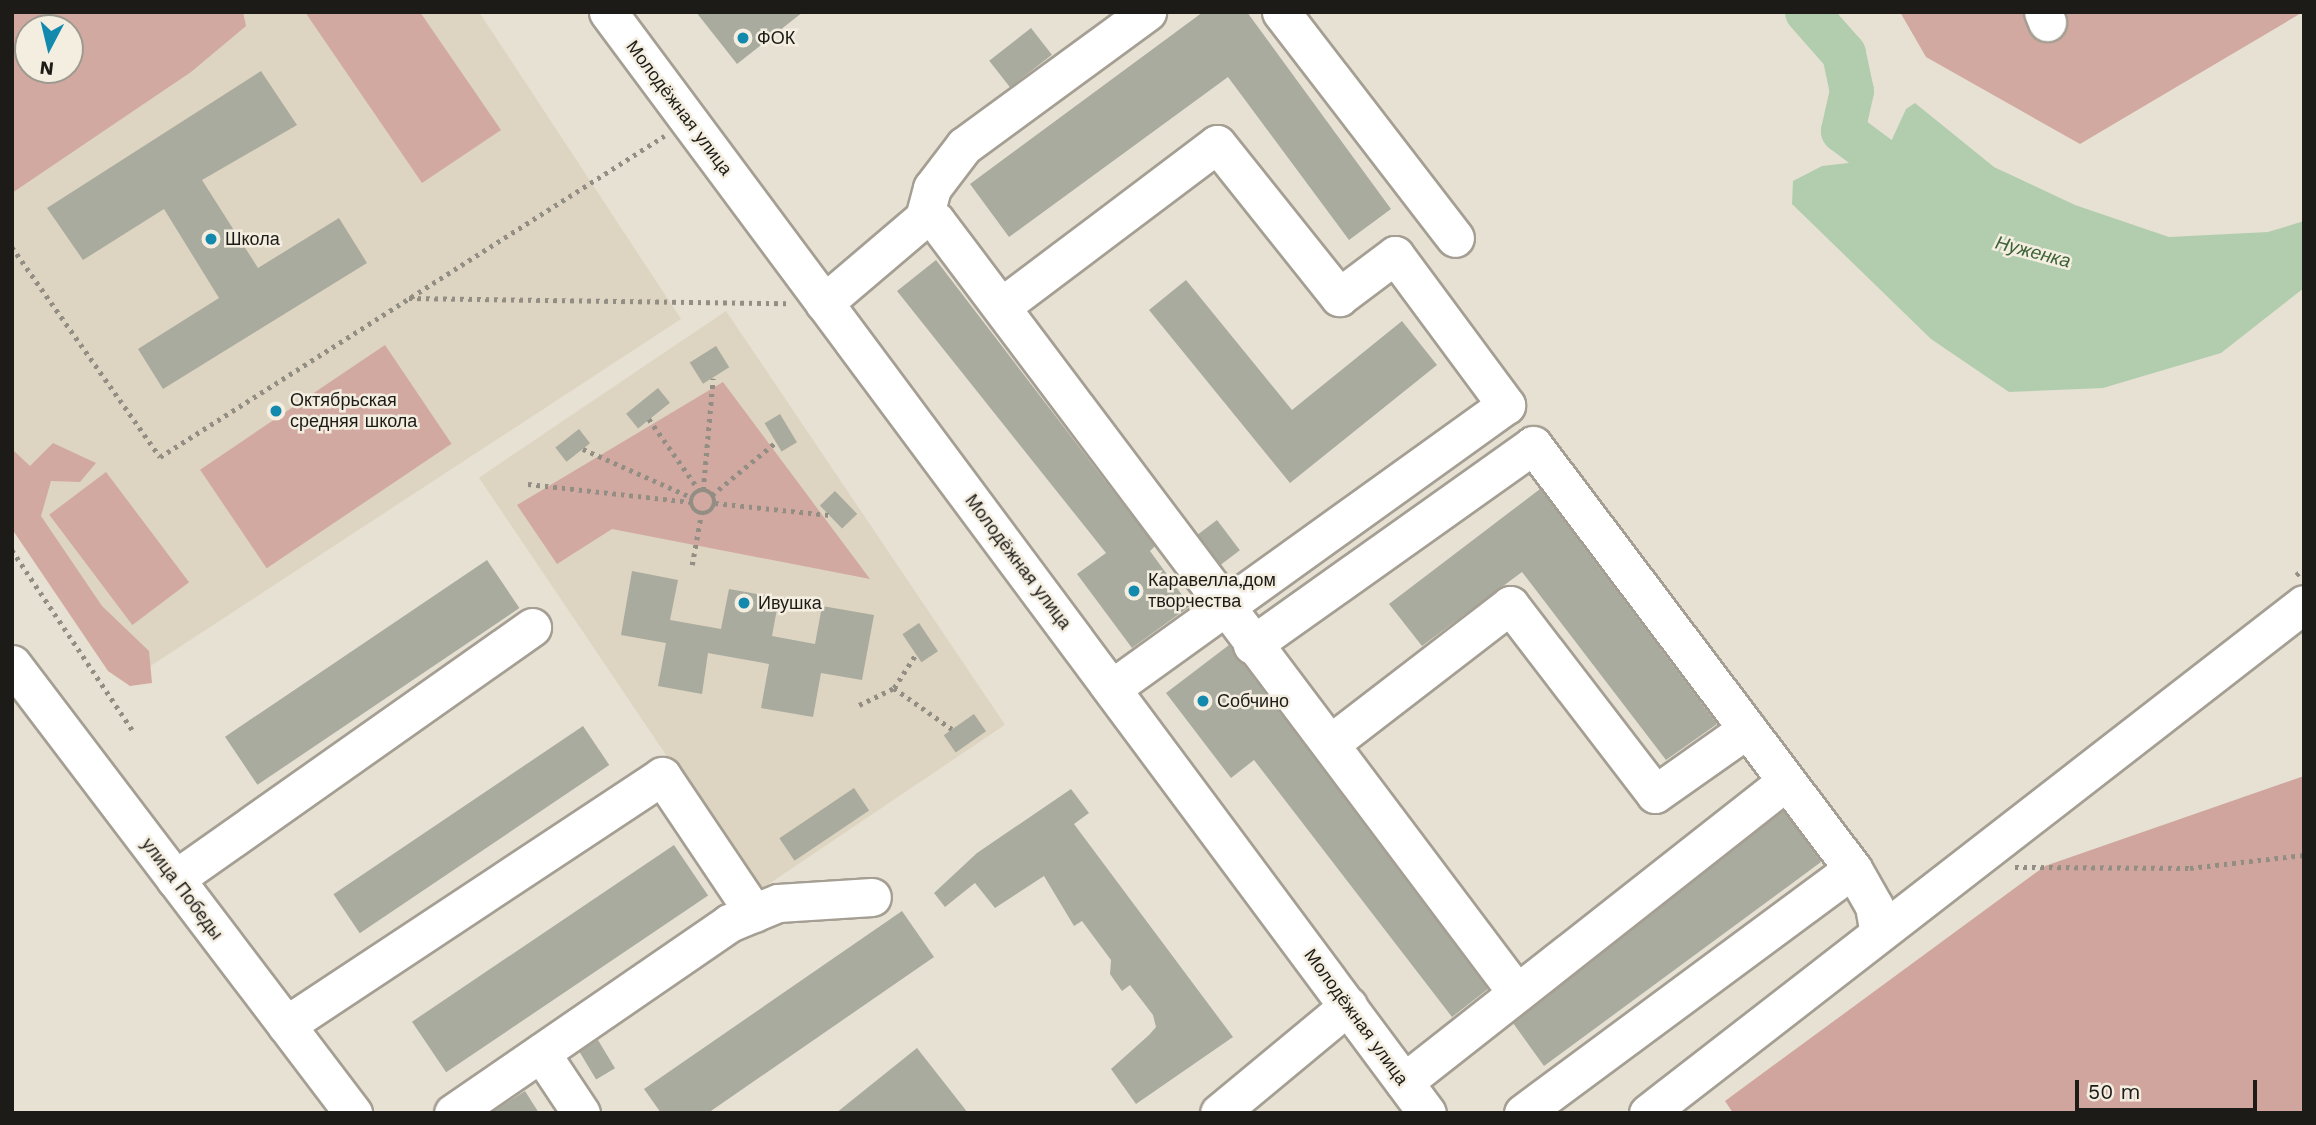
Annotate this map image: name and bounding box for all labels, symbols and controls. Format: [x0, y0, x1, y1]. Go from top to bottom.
north arrow [14, 14, 84, 84]
place label: ФОК [757, 27, 795, 49]
marker: ФОК [735, 30, 751, 46]
street label: Молодёжная улица [621, 36, 737, 180]
text: N [38, 56, 55, 81]
place label: Школа [225, 228, 280, 250]
marker: Школа [203, 231, 219, 247]
water label: Нуженка [1993, 231, 2073, 273]
place label: Октябрьская средняя школа [290, 390, 417, 432]
marker: Октябрьская средняя школа [268, 403, 284, 419]
street label: Молодёжная улица [960, 490, 1076, 634]
place label: Каравелла,дом творчества [1148, 570, 1276, 612]
marker: Каравелла,дом творчества [1126, 583, 1142, 599]
place label: Ивушка [758, 592, 822, 614]
marker: Ивушка [736, 595, 752, 611]
place label: Собчино [1217, 690, 1289, 712]
marker: Собчино [1195, 693, 1211, 709]
street label: улица Победы [137, 834, 227, 944]
street label: Молодёжная улица [1299, 945, 1413, 1089]
scale bar [2078, 1066, 2260, 1110]
text: 50 m [2088, 1079, 2140, 1104]

